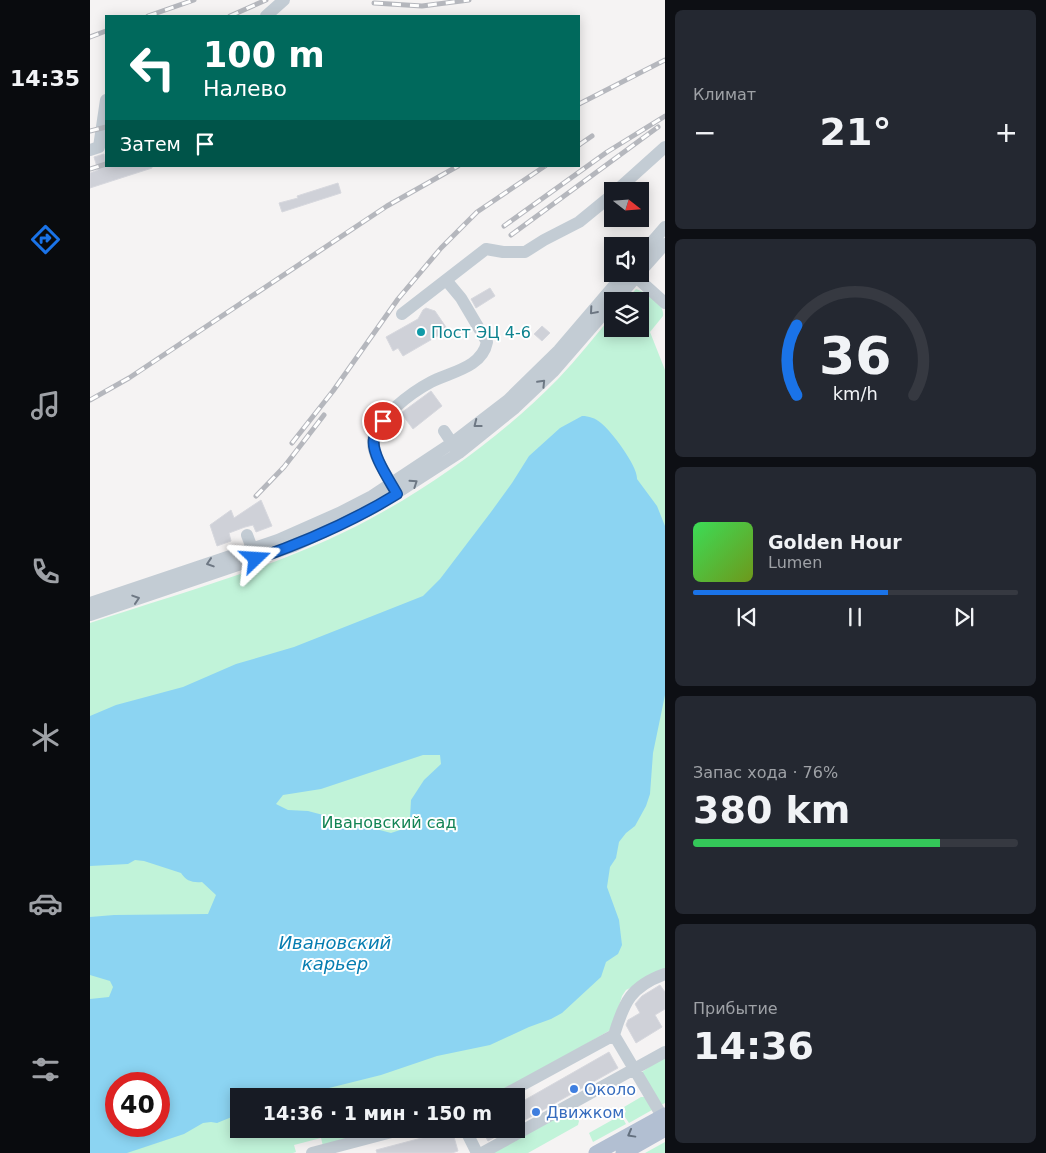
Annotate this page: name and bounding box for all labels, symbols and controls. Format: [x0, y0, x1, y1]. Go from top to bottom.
icon: left [120, 35, 185, 100]
text: 100 m [203, 35, 325, 75]
text: 14:35 [10, 66, 80, 91]
text: Налево [203, 76, 287, 101]
text: Климат [693, 85, 756, 104]
text: 21° [820, 110, 891, 154]
text: − [693, 116, 716, 149]
text: + [995, 116, 1018, 149]
icon: arrive [191, 130, 219, 158]
text: Затем [120, 133, 181, 155]
north arrow [604, 182, 649, 228]
map controls [604, 182, 649, 337]
icon: directions [28, 222, 63, 257]
button: sound [604, 237, 649, 282]
button: layers [604, 292, 649, 337]
one-way arrow [589, 305, 598, 314]
place label: Пост ЭЦ 4-6 [431, 323, 531, 342]
marker: Пост ЭЦ 4-6 [415, 326, 427, 338]
text: 36 [819, 326, 892, 386]
one-way arrow [536, 380, 545, 389]
text: km/h [833, 383, 878, 404]
icon: music [28, 388, 63, 423]
pin [362, 400, 404, 442]
icon: arrive [369, 407, 397, 435]
one-way arrow [474, 419, 483, 427]
one-way arrow [408, 480, 418, 489]
text: Golden Hour [768, 531, 902, 553]
position arrow [229, 532, 281, 584]
text: Lumen [768, 553, 822, 572]
icon: phone [28, 554, 63, 589]
one-way arrow [207, 557, 215, 567]
one-way arrow [132, 595, 140, 605]
icon: previous [733, 603, 761, 631]
icon: pause [841, 603, 869, 631]
icon: next [950, 603, 978, 631]
icon: climate [28, 720, 63, 755]
text: Запас хода · 76% [693, 763, 838, 782]
text: 380 km [693, 788, 850, 832]
park label: Ивановский сад [322, 813, 456, 832]
icon: car [28, 886, 63, 921]
water label: Ивановский карьер [279, 932, 392, 974]
text: Прибытие [693, 999, 778, 1018]
text: 14:36 [693, 1024, 814, 1068]
icon: filters [28, 1052, 63, 1087]
speed limit sign: 40 [105, 1072, 170, 1137]
place label: Около [584, 1080, 636, 1099]
marker: Около [568, 1083, 580, 1095]
text: 14:36 · 1 мин · 150 m [263, 1102, 492, 1124]
place label: Движком [546, 1103, 624, 1122]
marker: Движком [530, 1106, 542, 1118]
one-way arrow [627, 1128, 636, 1138]

